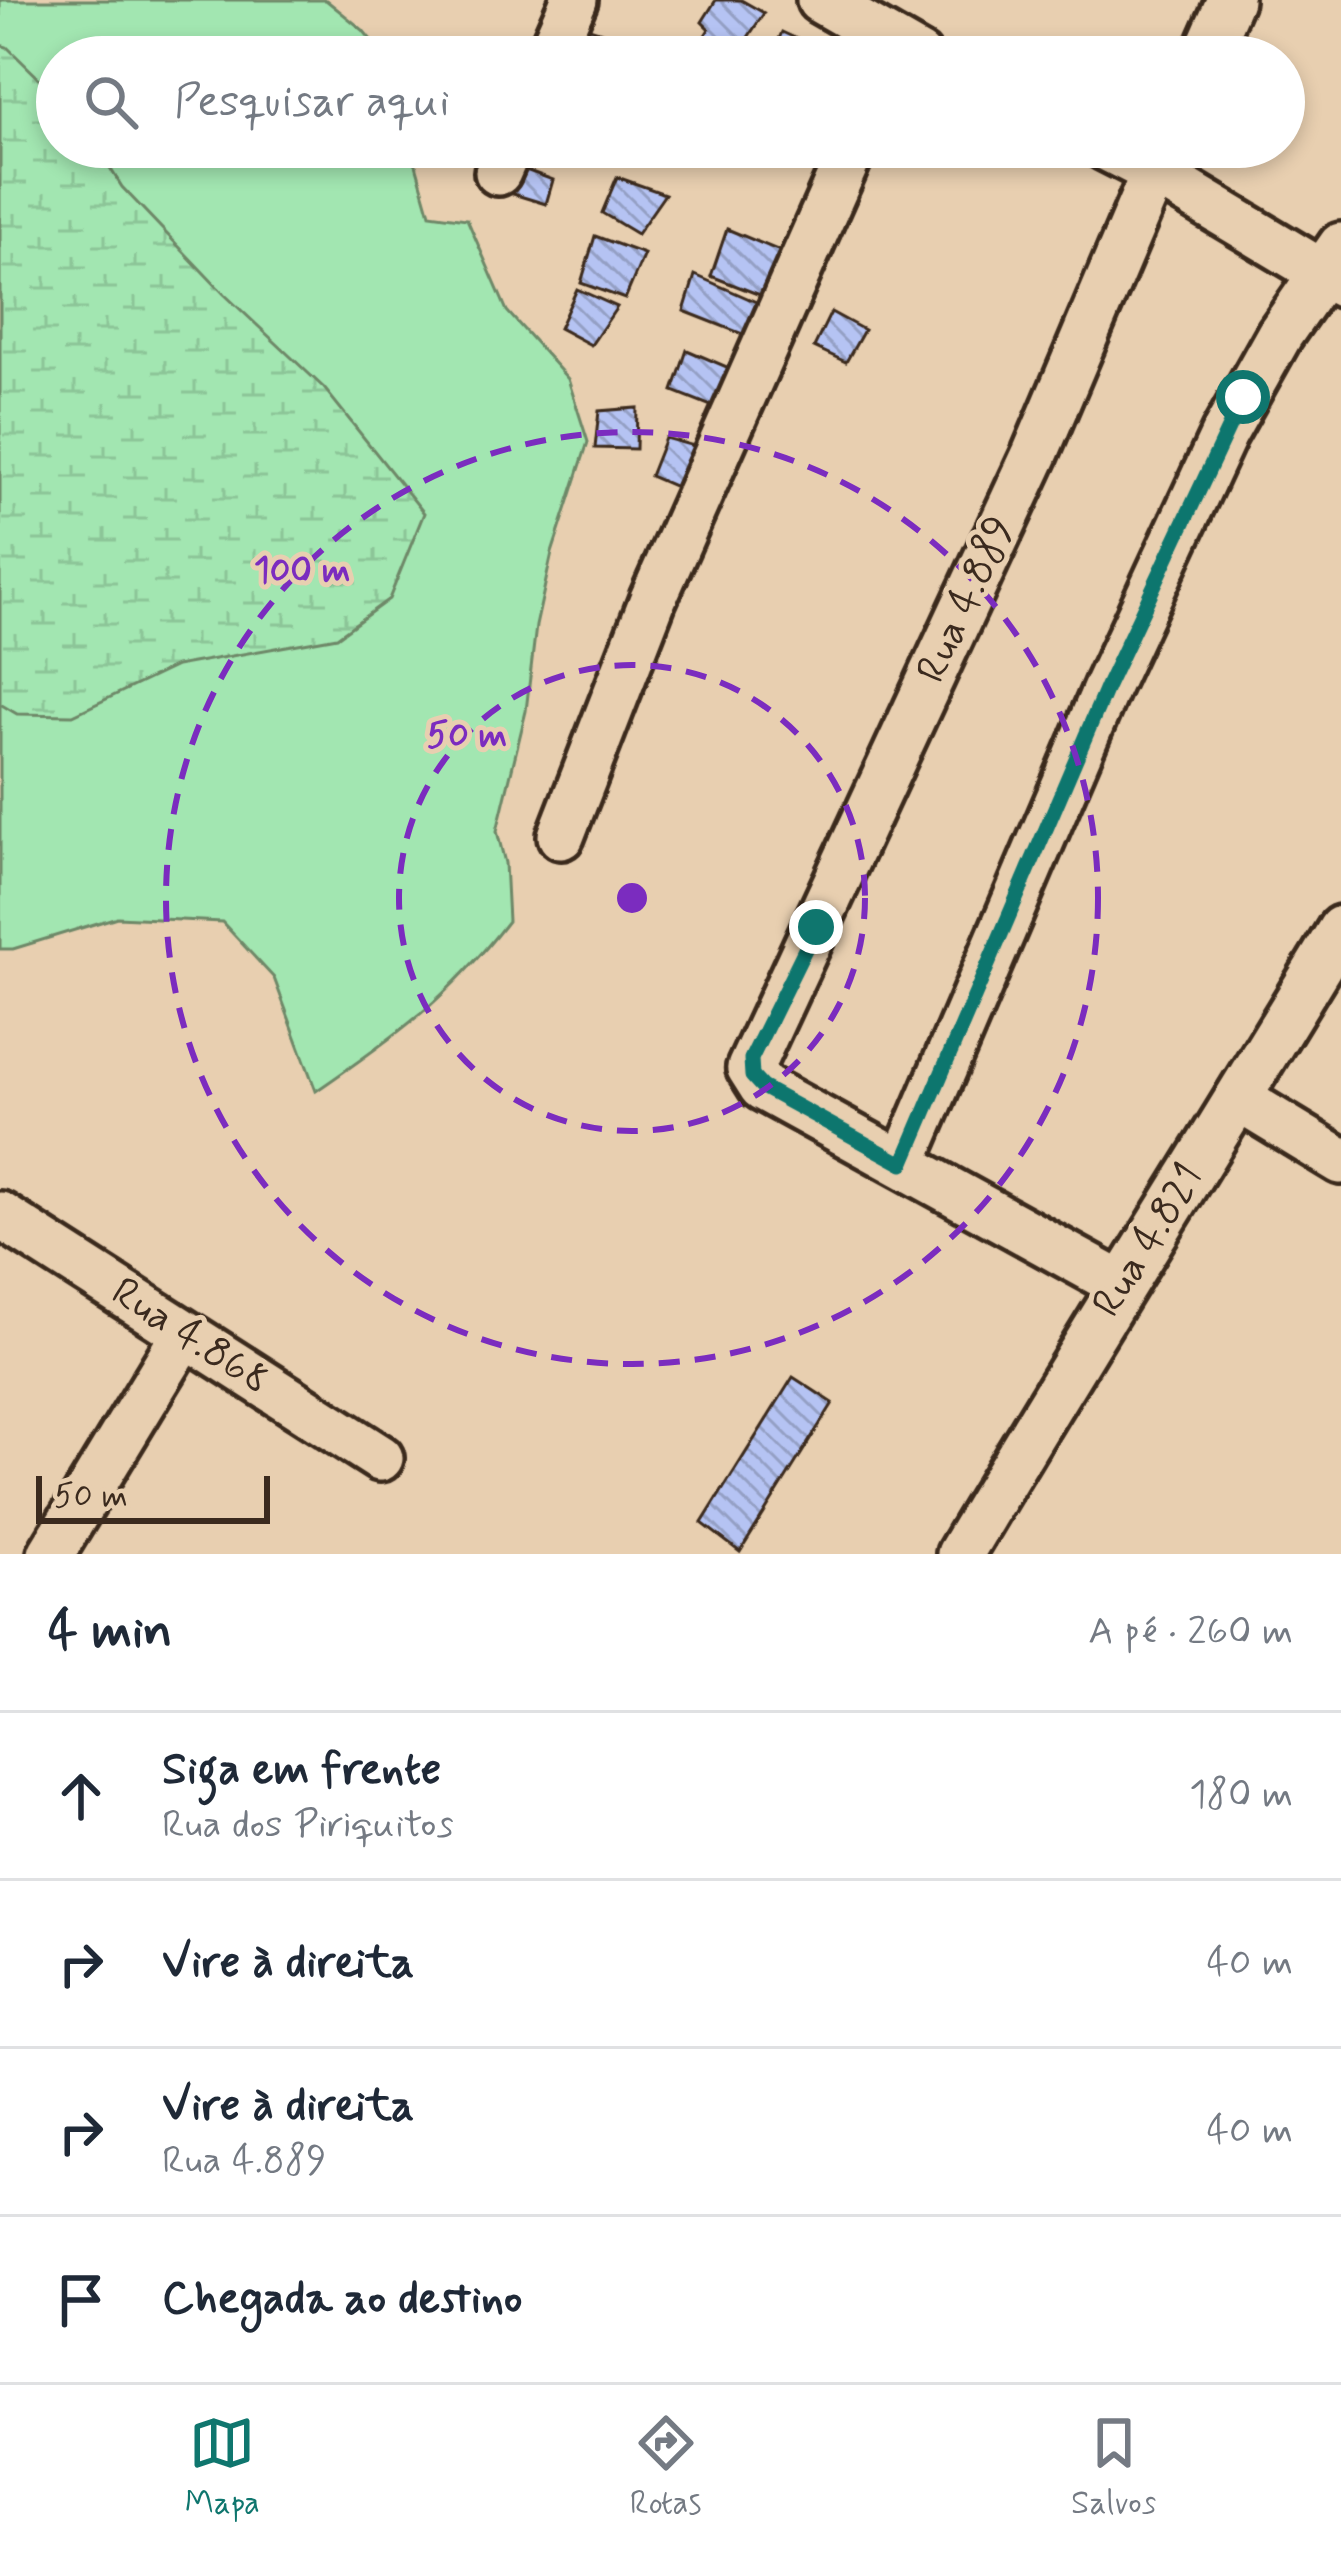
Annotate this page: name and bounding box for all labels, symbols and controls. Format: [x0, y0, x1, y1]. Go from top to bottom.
search box [36, 36, 1305, 168]
icon: search [78, 69, 144, 135]
text: Pesquisar aqui [174, 73, 450, 132]
route start [1216, 370, 1270, 424]
street label: Rua 4.889 [905, 508, 1029, 692]
text: 100 m [254, 548, 350, 595]
text: 50 m [427, 713, 507, 760]
centre of rings [611, 877, 653, 919]
route end [789, 900, 843, 954]
street label: Rua 4.821 [1080, 1154, 1218, 1328]
street label: Rua 4.868 [100, 1265, 280, 1409]
scale bar [36, 1470, 270, 1523]
text: 50 m [54, 1475, 128, 1519]
text: 4 min [48, 1599, 172, 1665]
text: A pé · 260 m [1088, 1607, 1293, 1658]
text: Siga em frente [162, 1741, 441, 1800]
icon: ahead [48, 1763, 114, 1829]
text: 180 m [1189, 1770, 1293, 1821]
text: Rua dos Piriquitos [162, 1800, 454, 1851]
icon: right [48, 1931, 114, 1997]
text: Vire à direita [162, 1934, 414, 1993]
text: 40 m [1206, 1938, 1293, 1989]
text: Vire à direita [162, 2077, 414, 2136]
icon: right [48, 2099, 114, 2165]
text: 40 m [1206, 2106, 1293, 2157]
text: Rua 4.889 [162, 2136, 327, 2187]
icon: arrive [48, 2267, 114, 2333]
text: Chegada ao destino [162, 2270, 522, 2329]
tab: Mapa [185, 2410, 260, 2526]
tab: Rotas [630, 2410, 701, 2526]
tab: Salvos [1071, 2410, 1156, 2526]

